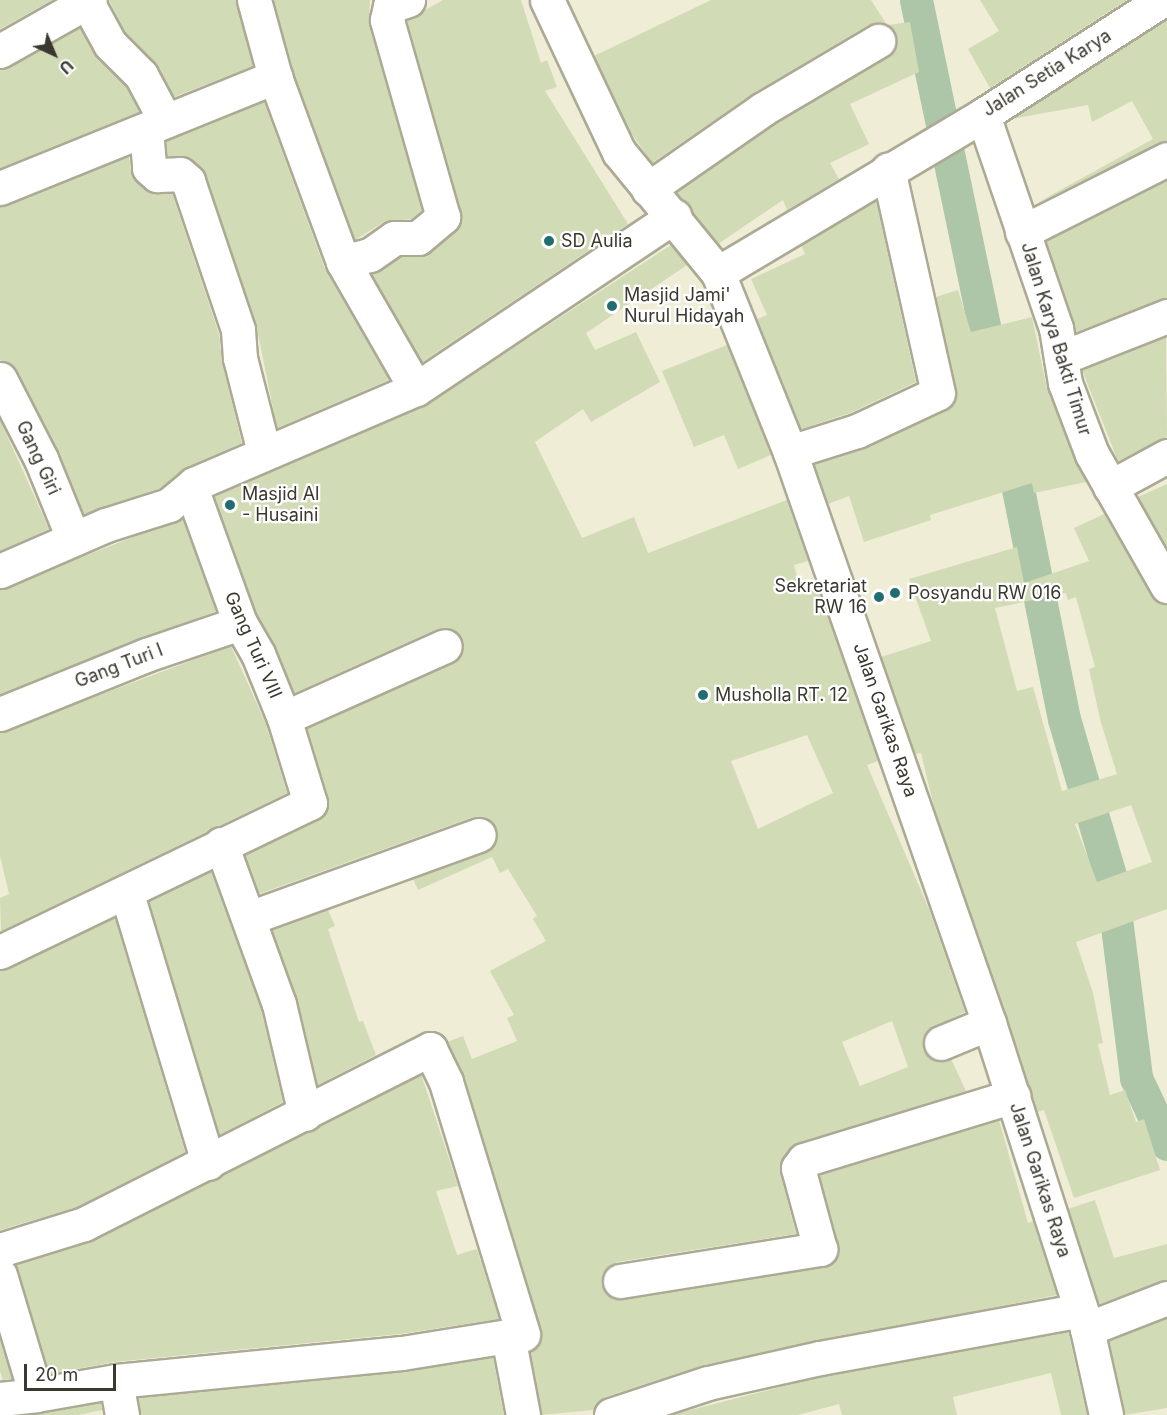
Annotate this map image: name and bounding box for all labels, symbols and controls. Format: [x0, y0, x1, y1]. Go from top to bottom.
north arrow [24, 24, 84, 84]
street label: Jalan Setia Karya [979, 25, 1115, 121]
text: U [55, 56, 78, 78]
place label: SD Aulia [561, 230, 632, 252]
marker: SD Aulia [542, 234, 556, 248]
street label: Jalan Karya Bakti Timur [1016, 240, 1096, 438]
place label: Masjid Jami' Nurul Hidayah [624, 285, 744, 328]
marker: Masjid Jami' Nurul Hidayah [605, 299, 619, 313]
street label: Gang Giri [11, 417, 65, 499]
place label: Masjid Al - Husaini [242, 484, 319, 526]
marker: Masjid Al - Husaini [223, 498, 237, 512]
place label: Sekretariat RW 16 [775, 576, 867, 618]
place label: Posyandu RW 016 [908, 582, 1061, 604]
marker: Posyandu RW 016 [886, 584, 904, 602]
street label: Gang Turi VIII [220, 588, 286, 702]
marker: Sekretariat RW 16 [872, 590, 886, 604]
street label: Gang Turi I [72, 639, 166, 693]
street label: Jalan Garikas Raya [848, 640, 922, 800]
place label: Musholla RT. 12 [715, 684, 848, 706]
marker: Musholla RT. 12 [696, 688, 710, 702]
street label: Jalan Garikas Raya [1005, 1100, 1075, 1260]
scale bar [27, 1352, 118, 1390]
text: 20 m [35, 1364, 78, 1385]

